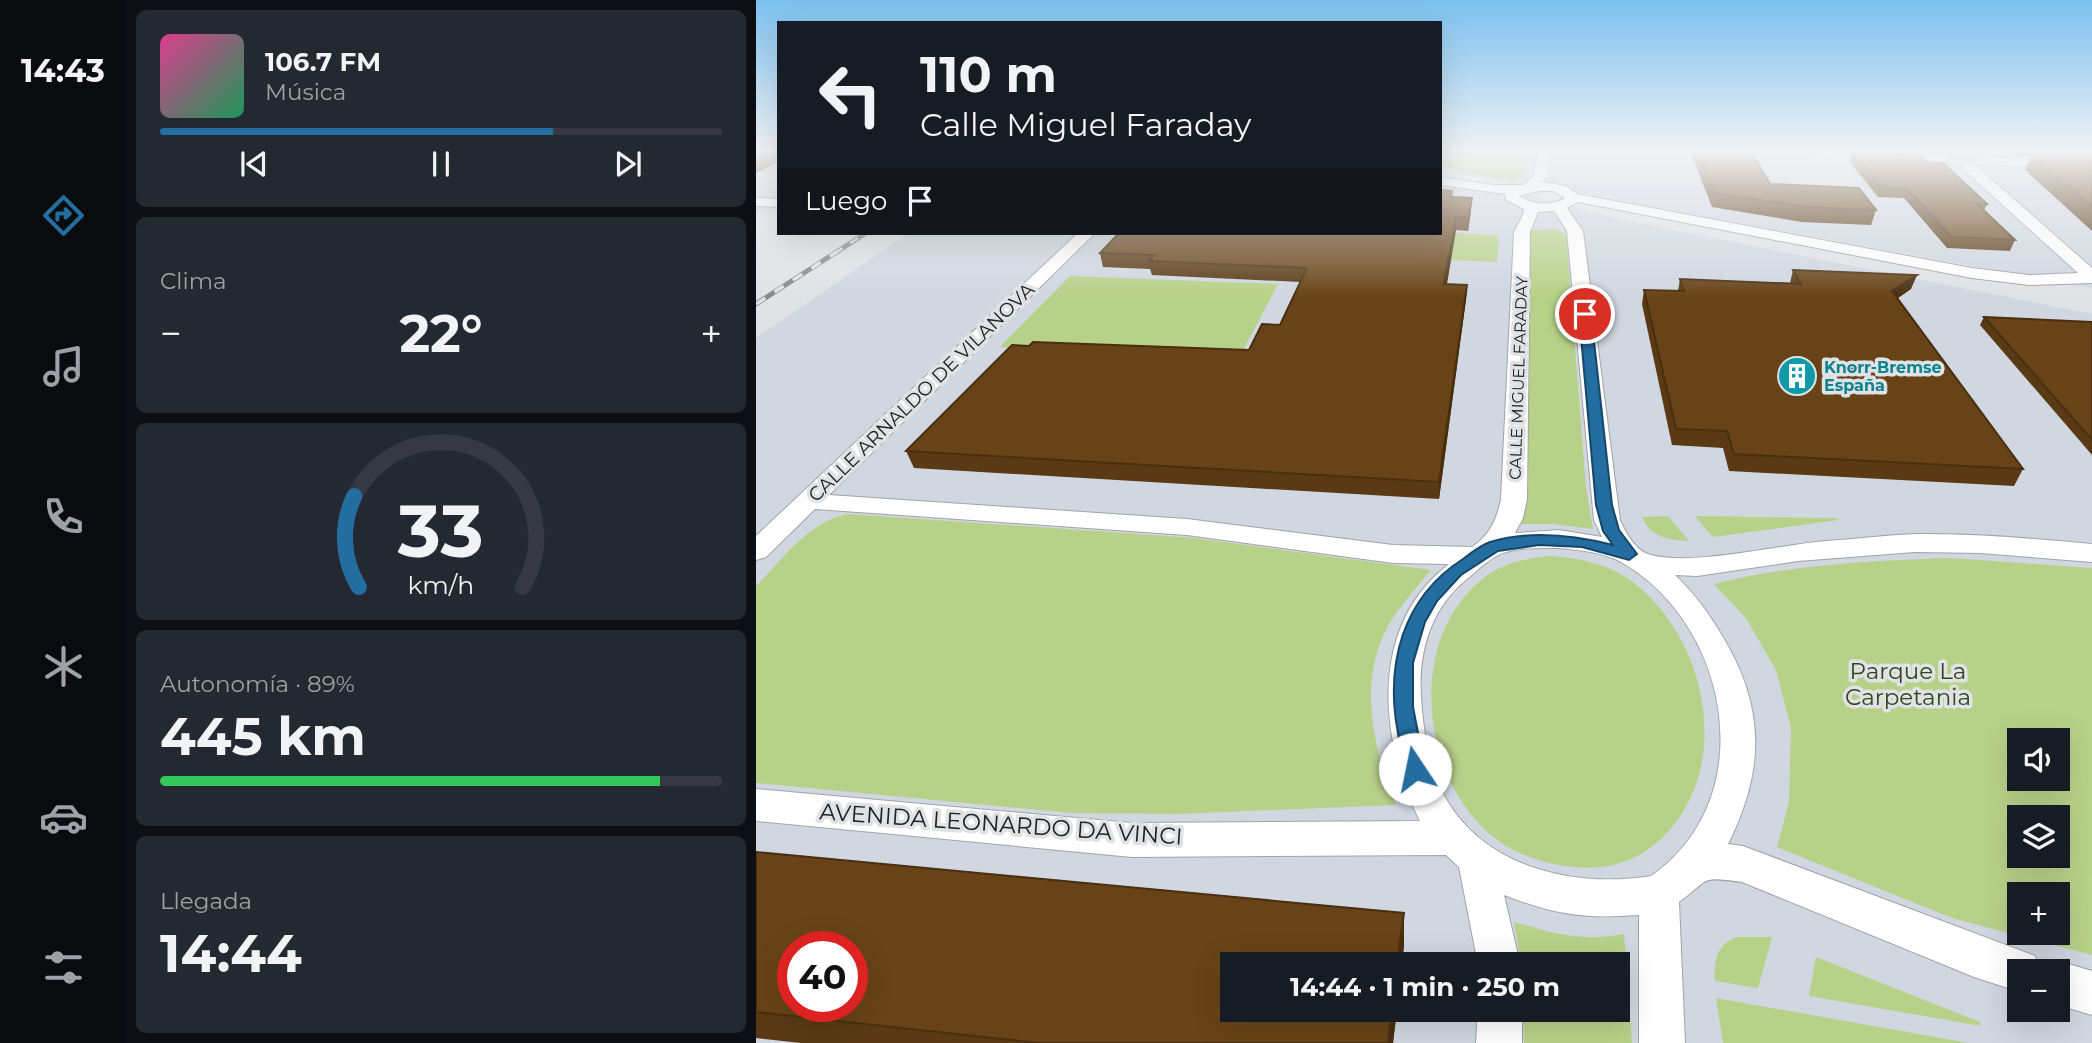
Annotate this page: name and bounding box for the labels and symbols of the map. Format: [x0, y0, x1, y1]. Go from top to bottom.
street label: CALLE MIGUEL FARADAY [1505, 275, 1532, 480]
street label: CALLE ARNALDO DE VILANOVA [804, 278, 1039, 507]
pin [1555, 284, 1615, 344]
building icon: Knorr-Bremse España [1776, 355, 1818, 397]
place label: Knorr-Bremse España [1824, 358, 1942, 395]
park label: Parque La Carpetania [1845, 657, 1971, 711]
position arrow [1378, 732, 1452, 806]
street label: AVENIDA LEONARDO DA VINCI [819, 797, 1183, 851]
speed limit sign: 40 [777, 931, 868, 1022]

